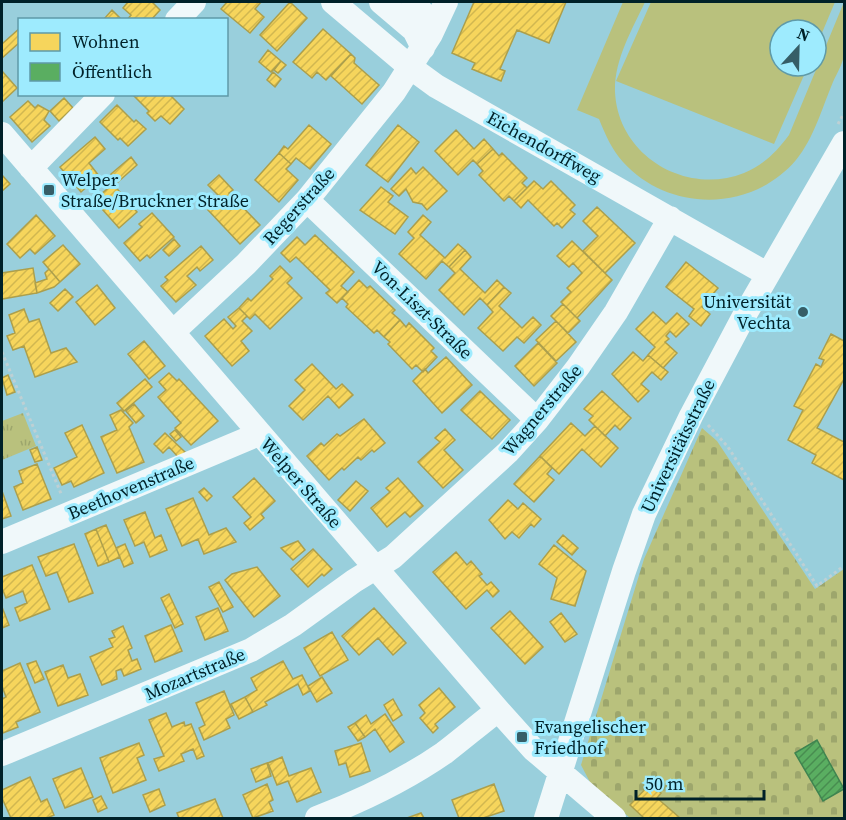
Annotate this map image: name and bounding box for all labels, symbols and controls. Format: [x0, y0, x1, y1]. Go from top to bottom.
legend [18, 18, 228, 96]
north arrow [768, 18, 828, 78]
text: N [794, 22, 813, 47]
text: Wohnen [72, 29, 140, 54]
text: Öffentlich [72, 59, 152, 84]
street label: Eichendorffweg [482, 105, 606, 188]
street label: Regerstraße [257, 161, 340, 250]
place label: Welper Straße/Bruckner Straße [61, 167, 249, 213]
marker: Welper Straße/Bruckner Straße [42, 183, 56, 197]
street label: Von-Liszt-Straße [366, 255, 479, 365]
place label: Universität Vechta [703, 289, 792, 335]
marker: Universität Vechta [796, 305, 810, 319]
street label: Wagnerstraße [496, 359, 587, 461]
street label: Universitätsstraße [634, 375, 721, 517]
street label: Welper Straße [255, 432, 348, 533]
street label: Beethovenstraße [64, 450, 198, 525]
street label: Mozartstraße [141, 641, 249, 706]
place label: Evangelischer Friedhof [534, 714, 647, 760]
marker: Evangelischer Friedhof [515, 730, 529, 744]
scale bar [636, 763, 764, 801]
text: 50 m [645, 771, 683, 796]

